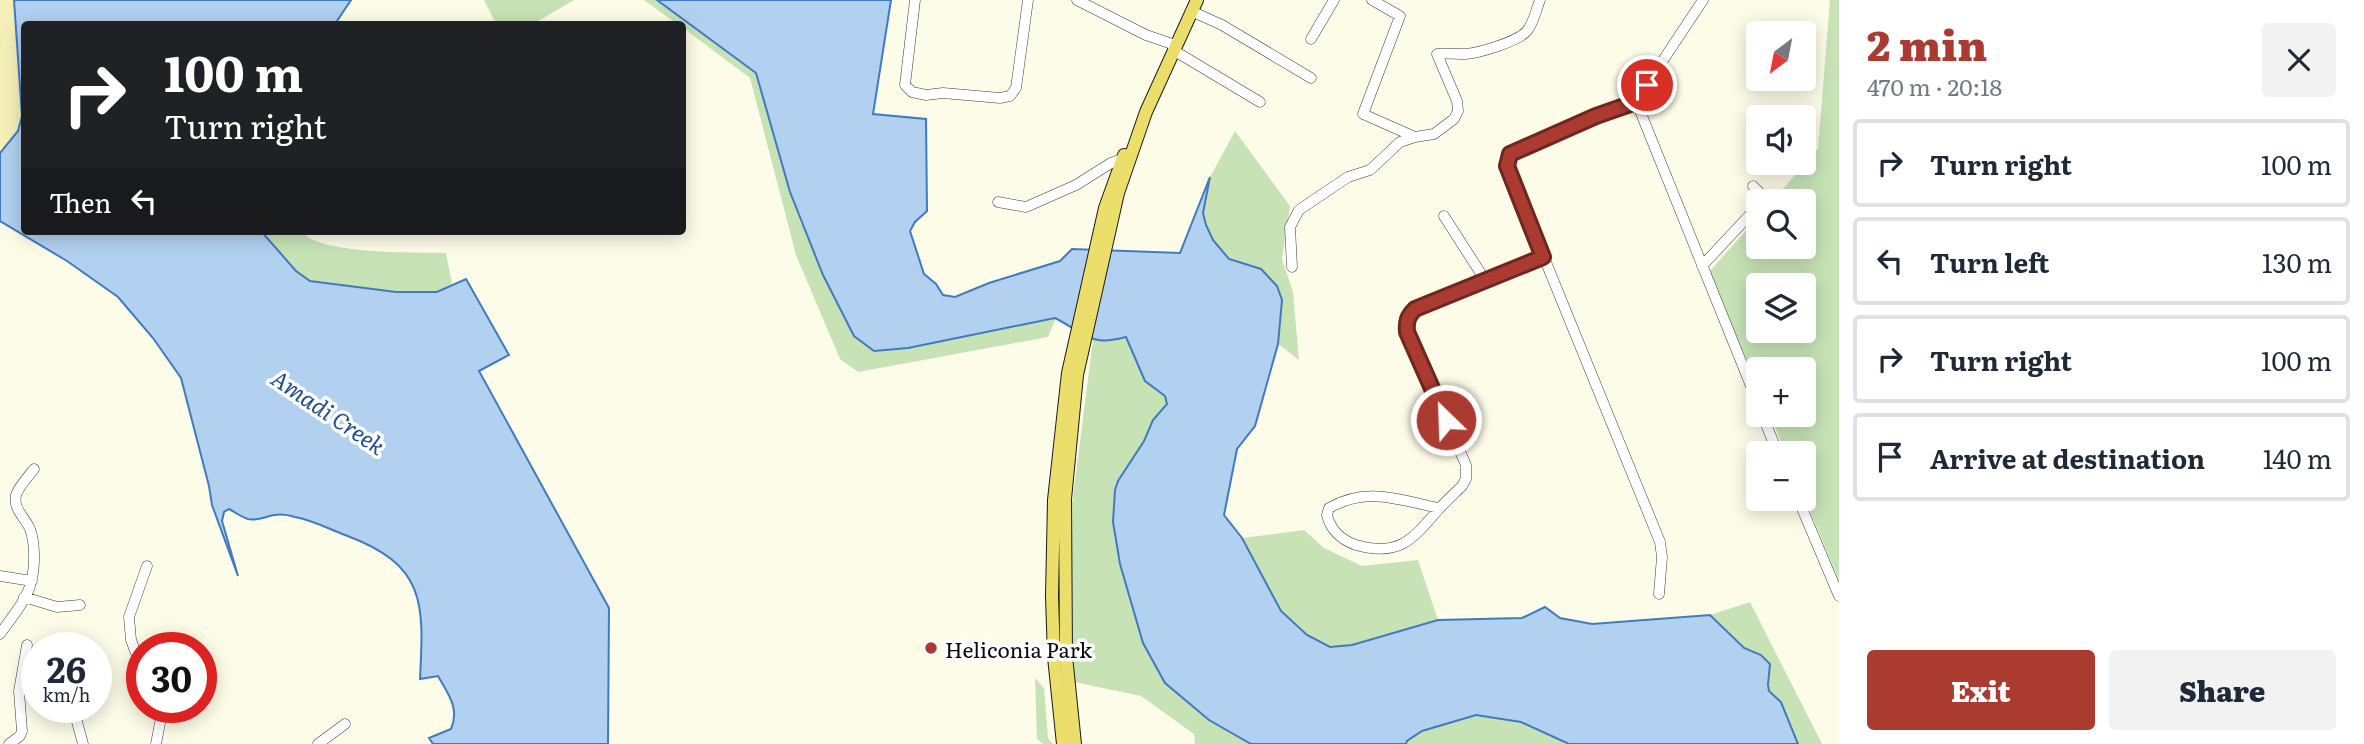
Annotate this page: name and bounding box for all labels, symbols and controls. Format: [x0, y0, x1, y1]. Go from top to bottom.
text: 2 min [1867, 12, 1987, 74]
north arrow [1746, 21, 1816, 91]
map controls [1746, 21, 1816, 511]
button: close [2262, 23, 2336, 97]
text: 100 m [164, 34, 303, 107]
icon: right [49, 49, 140, 140]
pin [1617, 55, 1677, 115]
icon: arrive [1628, 66, 1666, 104]
text: 470 m · 20:18 [1867, 69, 2002, 103]
text: Turn right [164, 101, 326, 149]
button: sound [1746, 105, 1816, 175]
icon: right [1871, 144, 1909, 182]
text: Turn right [1930, 144, 2072, 183]
text: 100 m [2261, 144, 2332, 183]
text: Then [49, 182, 111, 221]
icon: left [125, 182, 163, 220]
button: search [1746, 189, 1816, 259]
icon: left [1871, 242, 1909, 280]
text: Turn left [1930, 242, 2049, 281]
text: 130 m [2262, 242, 2332, 281]
button: layers [1746, 273, 1816, 343]
icon: right [1871, 340, 1909, 378]
text: Turn right [1930, 340, 2072, 379]
text: 100 m [2261, 340, 2332, 379]
button: + [1746, 357, 1816, 427]
water label: Amadi Creek [265, 360, 393, 462]
position arrow [1409, 383, 1483, 457]
icon: arrive [1871, 438, 1909, 476]
text: Arrive at destination [1930, 438, 2205, 477]
text: 140 m [2263, 438, 2332, 477]
button: − [1746, 441, 1816, 511]
speed limit sign: 30 [126, 632, 217, 723]
place label: Heliconia Park [945, 633, 1092, 664]
marker: Heliconia Park [923, 640, 939, 656]
text: 26 [47, 642, 86, 694]
button: Exit [1867, 650, 2095, 730]
button: Share [2109, 650, 2336, 730]
text: km/h [43, 681, 90, 708]

